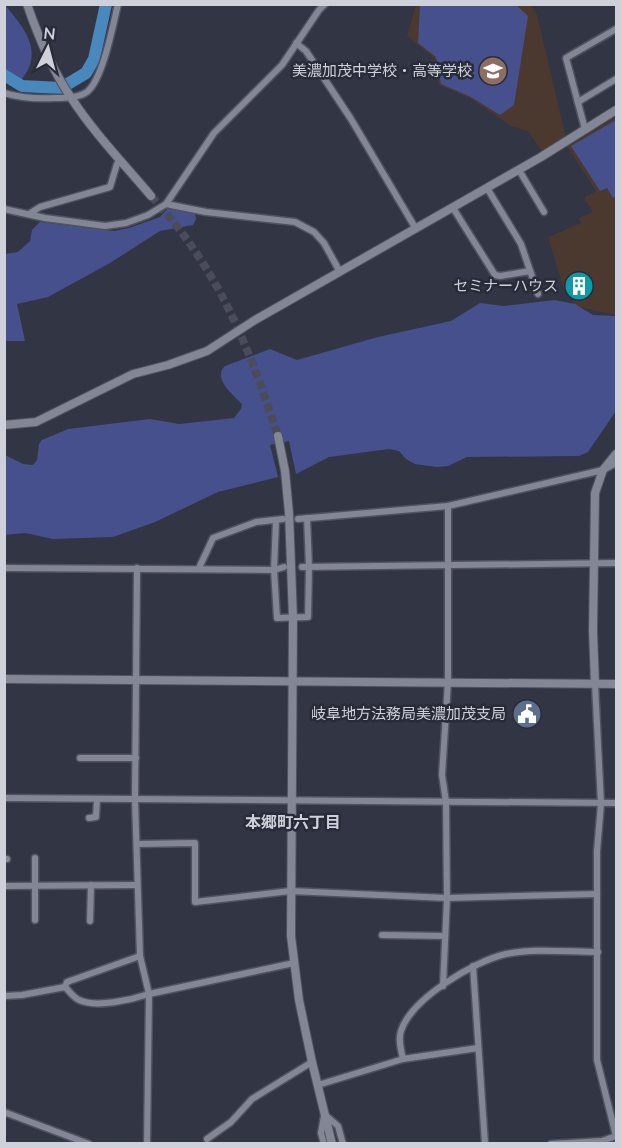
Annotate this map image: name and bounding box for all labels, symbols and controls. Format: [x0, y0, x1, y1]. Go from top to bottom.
north arrow [18, 18, 78, 78]
text: N [42, 23, 57, 46]
school or university icon: 美濃加茂中学校・高等学校 [477, 55, 509, 87]
place label: 美濃加茂中学校・高等学校 [292, 61, 472, 81]
building icon: セミナーハウス [563, 270, 595, 302]
place label: セミナーハウス [453, 276, 558, 296]
public building icon: 岐阜地方法務局美濃加茂支局 [511, 698, 543, 730]
place label: 岐阜地方法務局美濃加茂支局 [311, 704, 506, 724]
district label: 本郷町六丁目 [245, 812, 341, 834]

